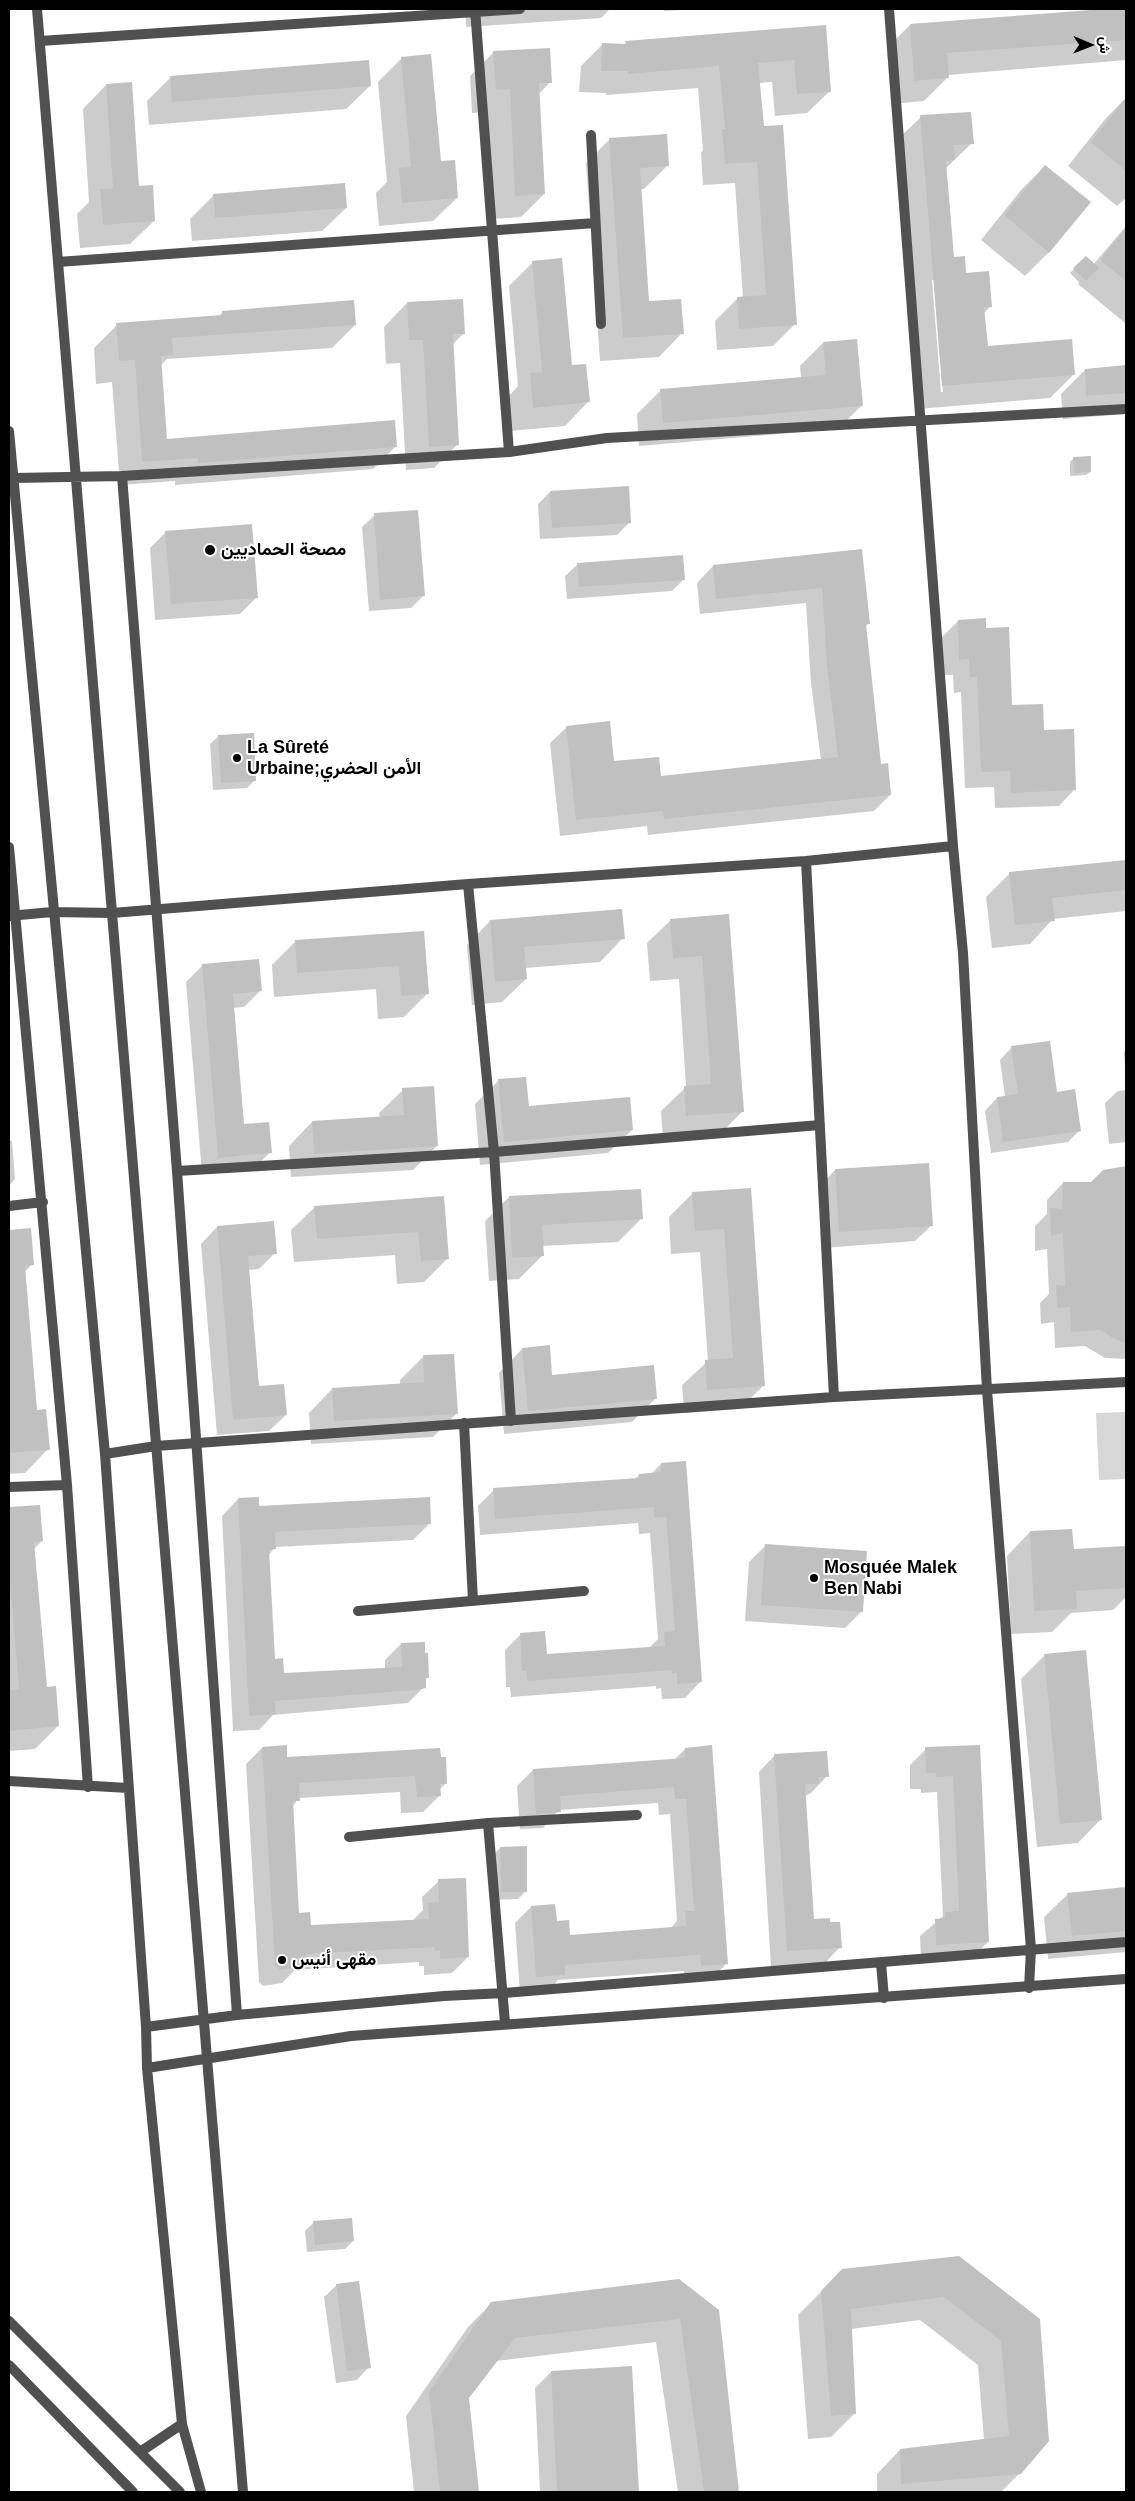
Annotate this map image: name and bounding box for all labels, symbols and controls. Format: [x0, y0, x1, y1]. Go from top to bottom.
north arrow [1065, 20, 1115, 70]
text: ش [1097, 37, 1113, 54]
place label: مصحة الحماديين [221, 539, 346, 561]
marker: مصحة الحماديين [203, 543, 217, 557]
place label: La Sûreté Urbaine;الأمن الحضري [247, 737, 421, 780]
marker: La Sûreté Urbaine;الأمن الحضري [231, 752, 243, 764]
place label: Mosquée Malek Ben Nabi [824, 1557, 957, 1600]
marker: Mosquée Malek Ben Nabi [808, 1572, 820, 1584]
place label: مقهى أنيس [292, 1949, 376, 1971]
marker: مقهى أنيس [276, 1954, 288, 1966]

